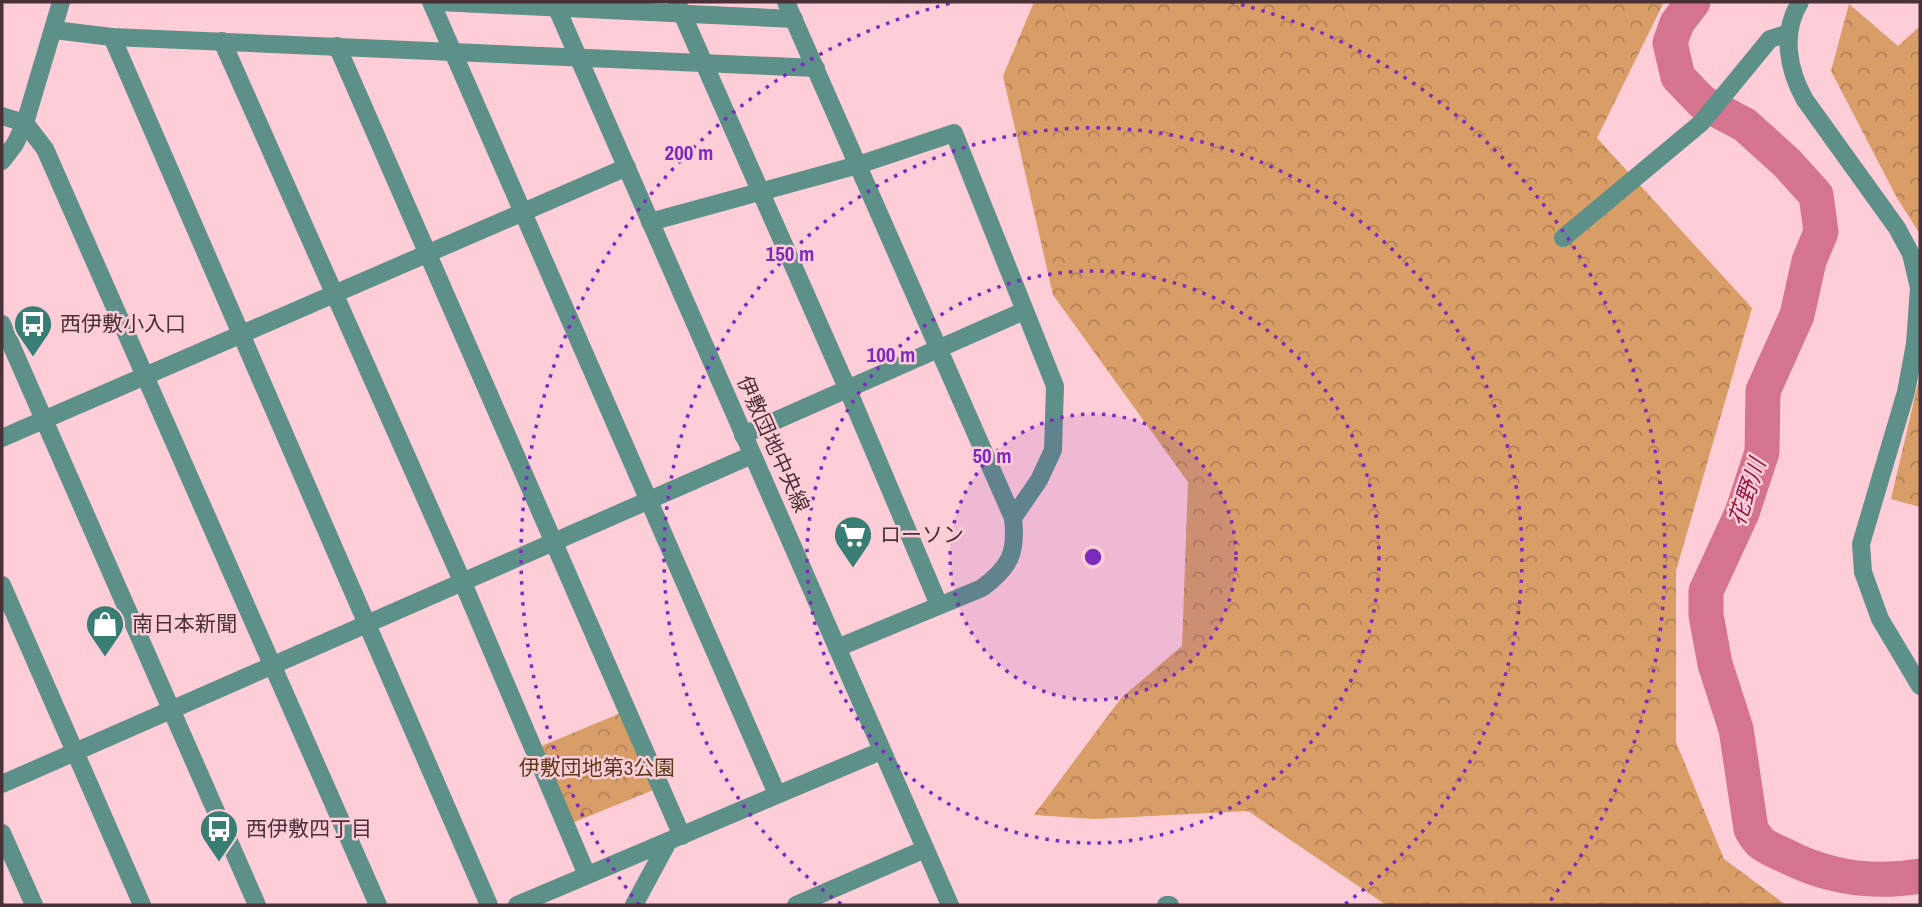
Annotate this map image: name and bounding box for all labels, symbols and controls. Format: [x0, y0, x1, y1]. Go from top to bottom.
text: 200 m [665, 138, 713, 167]
text: 150 m [766, 239, 814, 268]
bus stop icon: 西伊敷小入口 [12, 303, 54, 358]
place label: 西伊敷小入口 [60, 309, 186, 338]
text: 100 m [867, 340, 915, 369]
street label: 伊敷団地中央線 [730, 371, 817, 517]
text: 50 m [972, 441, 1012, 470]
water label: 花野川 [1721, 451, 1773, 530]
supermarket icon: ローソン [832, 514, 874, 569]
place label: ローソン [880, 520, 964, 549]
centre of rings [1081, 545, 1105, 569]
shop icon: 南日本新聞 [84, 603, 126, 658]
place label: 南日本新聞 [132, 609, 237, 638]
park label: 伊敷団地第3公園 [519, 753, 675, 782]
bus stop icon: 西伊敷四丁目 [198, 808, 240, 863]
place label: 西伊敷四丁目 [246, 814, 372, 843]

